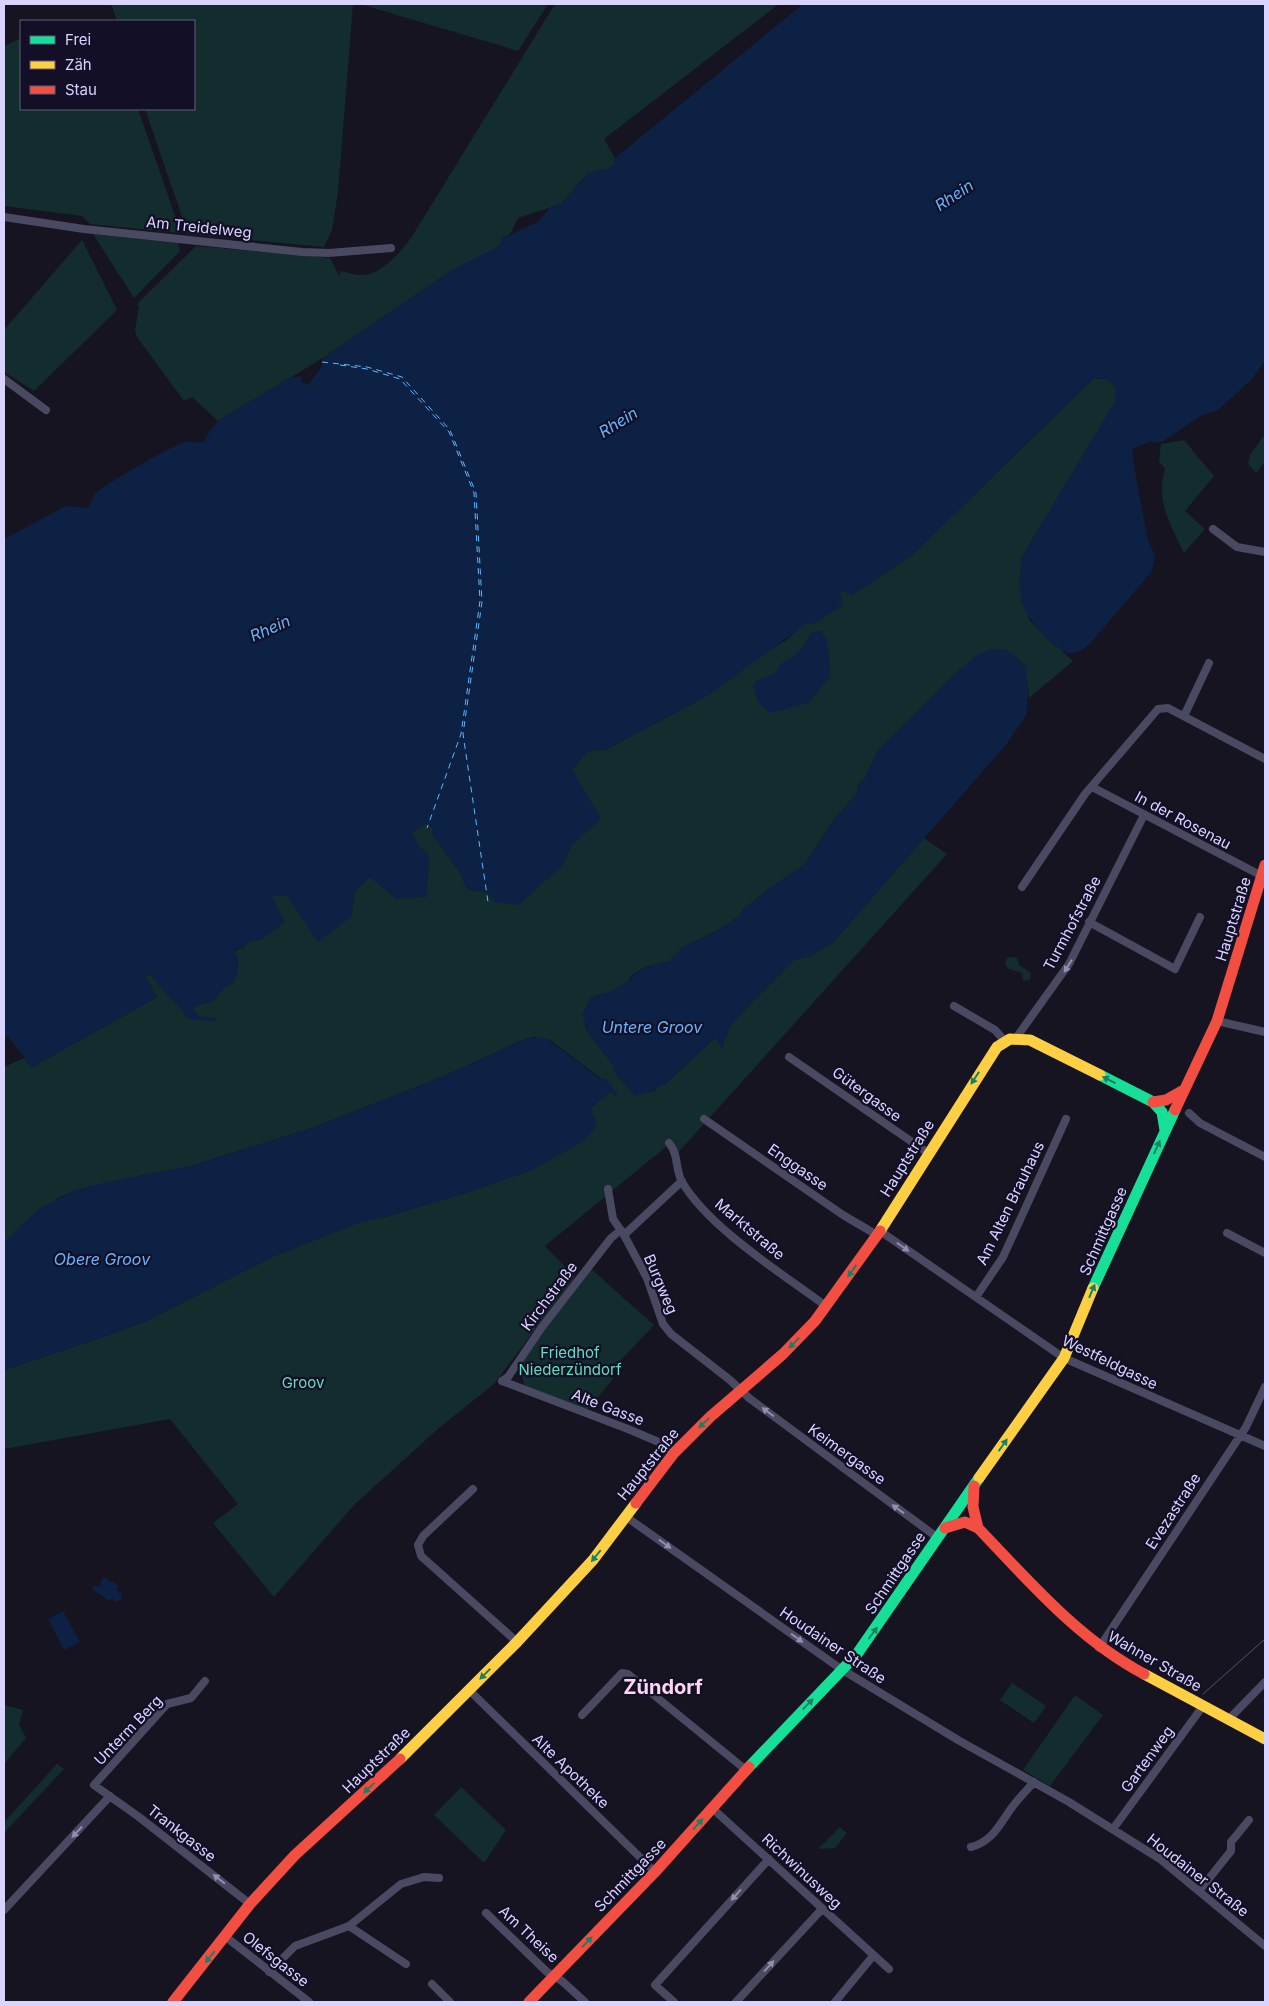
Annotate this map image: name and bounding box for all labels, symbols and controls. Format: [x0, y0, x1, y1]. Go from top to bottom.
legend [20, 20, 195, 110]
text: Frei [65, 30, 91, 49]
text: Zäh [65, 55, 92, 74]
text: Stau [65, 80, 97, 99]
water label: Rhein [931, 175, 977, 215]
street label: Am Treidelweg [145, 212, 253, 242]
water label: Rhein [595, 402, 641, 442]
water label: Rhein [247, 610, 293, 646]
street label: In der Rosenau [1132, 787, 1234, 853]
street label: Turmhofstraße [1039, 872, 1105, 974]
street label: Hauptstraße [1211, 874, 1255, 964]
one-way arrow [1063, 959, 1072, 972]
water label: Untere Groov [602, 1017, 703, 1037]
street label: Gütergasse [829, 1062, 905, 1126]
one-way arrow [971, 1072, 980, 1085]
one-way arrow [1102, 1076, 1117, 1084]
street label: Hauptstraße [876, 1116, 938, 1200]
street label: Am Alten Brauhaus [972, 1138, 1048, 1268]
street label: Enggasse [764, 1139, 832, 1195]
one-way arrow [1154, 1140, 1162, 1154]
street label: Schmittgasse [1075, 1184, 1131, 1278]
street label: Marktstraße [711, 1194, 789, 1264]
one-way arrow [897, 1242, 910, 1252]
water label: Obere Groov [54, 1249, 151, 1269]
street label: Burgweg [640, 1251, 682, 1317]
street label: Kirchstraße [517, 1258, 581, 1334]
one-way arrow [847, 1265, 857, 1278]
one-way arrow [1088, 1283, 1096, 1298]
street label: Westfeldgasse [1059, 1331, 1161, 1393]
one-way arrow [788, 1337, 800, 1349]
park label: Friedhof Niederzündorf [519, 1343, 622, 1379]
park label: Groov [282, 1373, 325, 1392]
street label: Alte Gasse [569, 1384, 647, 1430]
one-way arrow [762, 1407, 775, 1418]
one-way arrow [698, 1417, 710, 1429]
street label: Keimergasse [804, 1419, 890, 1489]
street label: Hauptstraße [613, 1424, 683, 1504]
one-way arrow [998, 1439, 1008, 1452]
street label: Evezastraße [1141, 1469, 1205, 1553]
one-way arrow [891, 1504, 905, 1514]
street label: Schmittgasse [860, 1528, 930, 1618]
one-way arrow [658, 1539, 672, 1549]
one-way arrow [591, 1549, 602, 1562]
street label: Houdainer Straße [776, 1602, 890, 1688]
street label: Wahner Straße [1105, 1626, 1205, 1696]
one-way arrow [867, 1627, 878, 1640]
one-way arrow [790, 1633, 803, 1644]
one-way arrow [479, 1668, 491, 1680]
district label: Zündorf [623, 1675, 703, 1699]
street label: Unterm Berg [90, 1691, 166, 1769]
one-way arrow [802, 1698, 814, 1710]
street label: Gartenweg [1116, 1722, 1178, 1796]
street label: Hauptstraße [338, 1723, 414, 1797]
street label: Alte Apotheke [529, 1730, 613, 1812]
one-way arrow [363, 1782, 375, 1794]
street label: Trankgasse [144, 1800, 220, 1866]
one-way arrow [693, 1817, 704, 1830]
one-way arrow [71, 1825, 83, 1837]
street label: Richwinusweg [758, 1829, 846, 1913]
street label: Houdainer Straße [1143, 1829, 1253, 1921]
street label: Schmittgasse [590, 1834, 670, 1916]
one-way arrow [212, 1873, 225, 1884]
one-way arrow [730, 1888, 742, 1900]
street label: Am Theise [495, 1901, 563, 1967]
street label: Olefsgasse [239, 1927, 313, 1991]
one-way arrow [581, 1936, 593, 1948]
one-way arrow [204, 1950, 215, 1963]
one-way arrow [763, 1961, 775, 1973]

